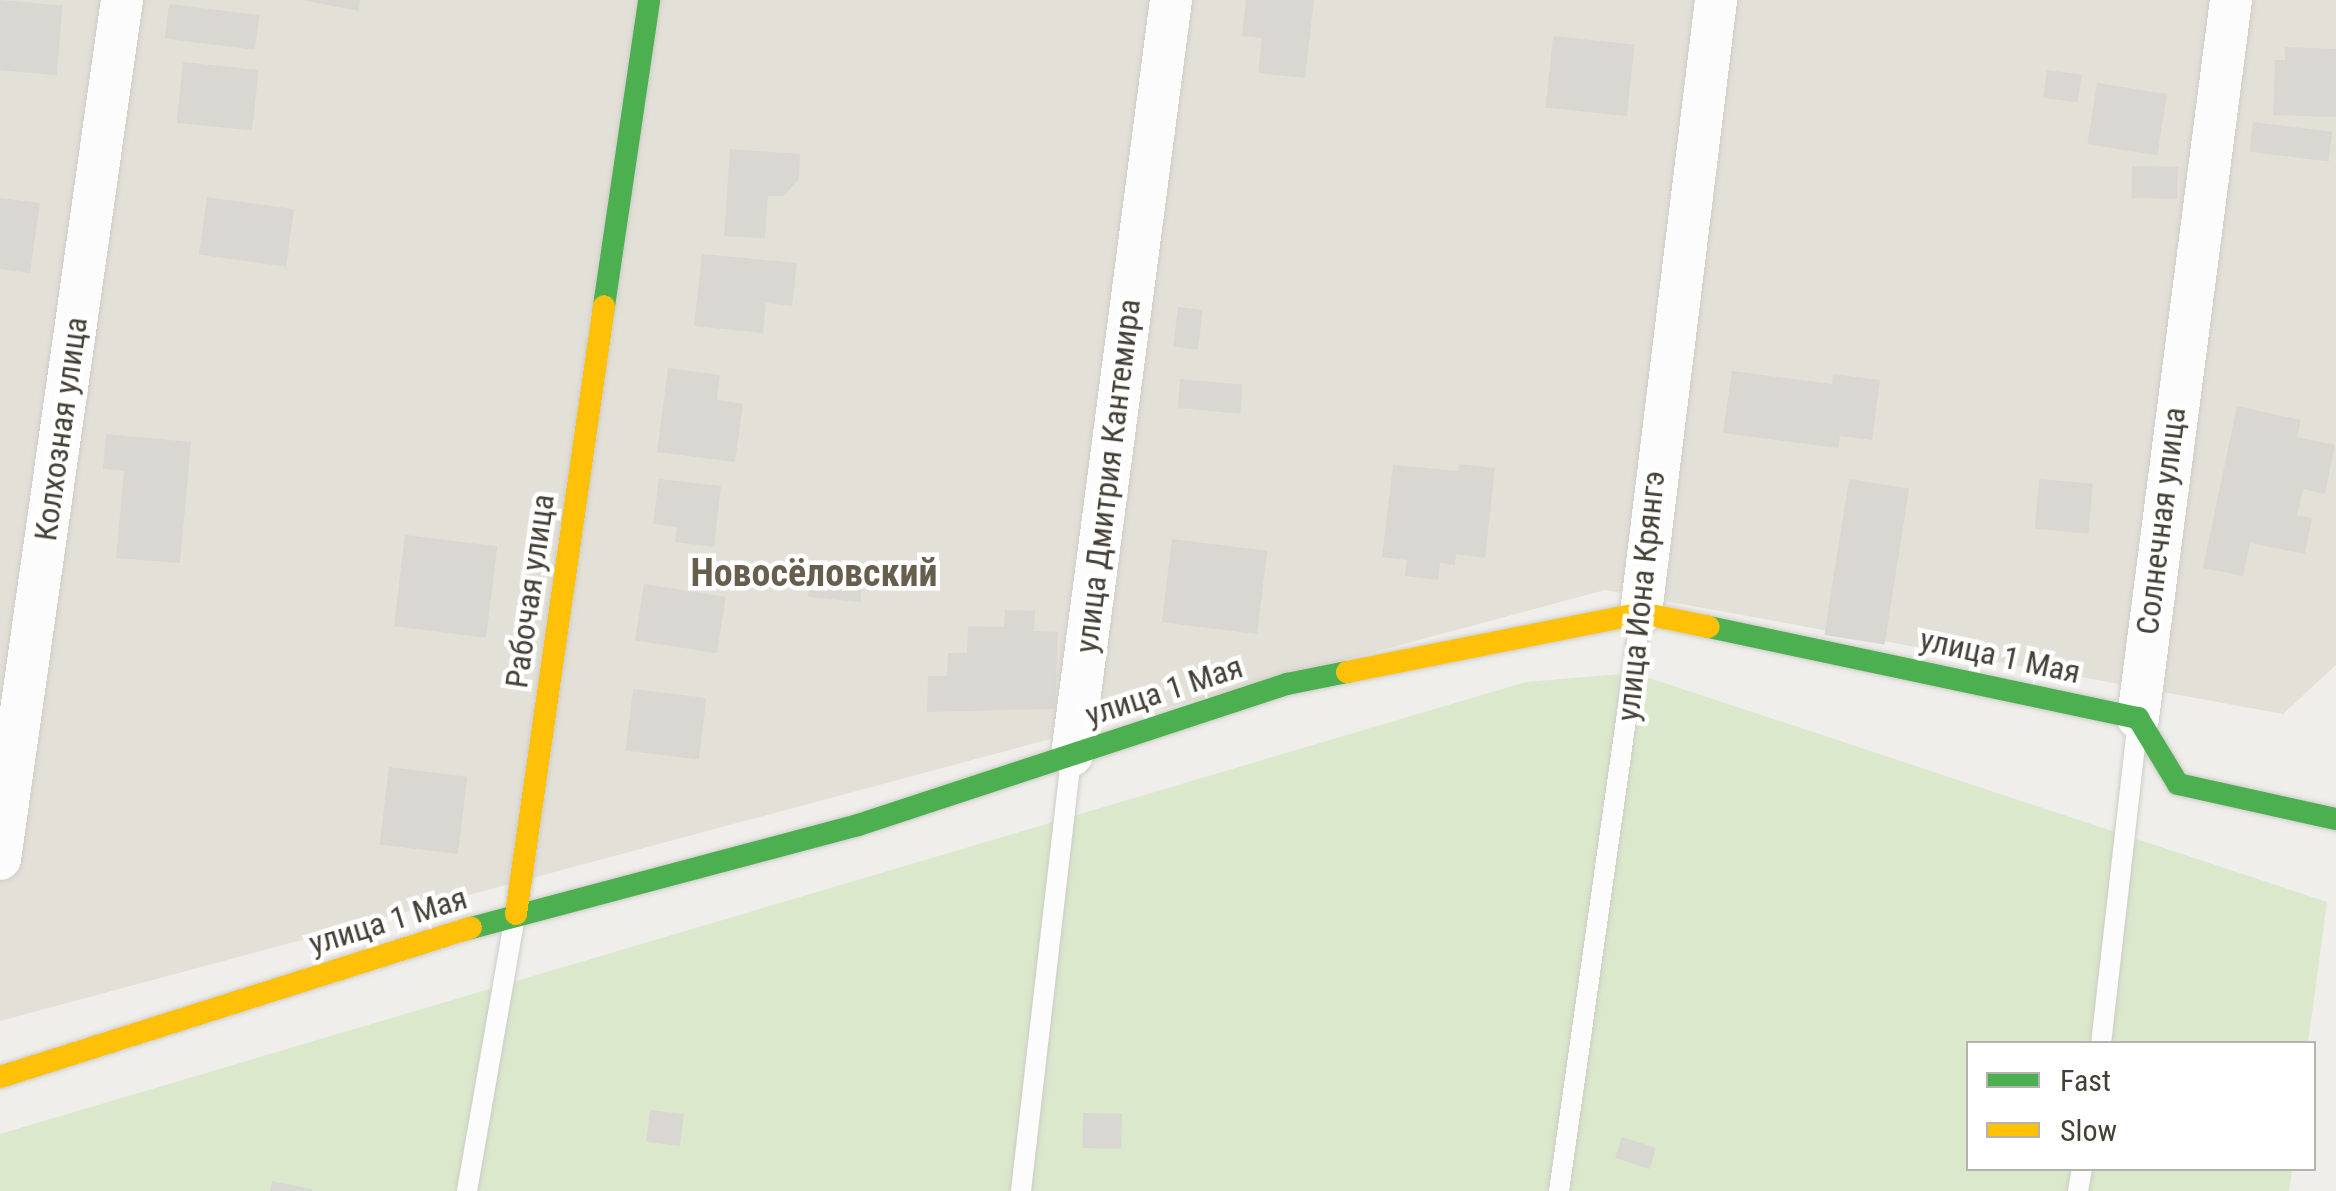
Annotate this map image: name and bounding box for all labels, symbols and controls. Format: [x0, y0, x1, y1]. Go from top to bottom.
street label: улица Дмитрия Кантемира [1067, 297, 1149, 655]
street label: Колхозная улица [26, 315, 96, 543]
street label: Солнечная улица [2128, 405, 2194, 637]
street label: улица Иона Крянгэ [1609, 469, 1673, 723]
street label: Рабочая улица [497, 492, 563, 690]
district label: Новосёловский [690, 551, 938, 597]
street label: улица 1 Мая [1916, 620, 2084, 692]
street label: улица 1 Мая [1081, 648, 1247, 734]
street label: улица 1 Мая [305, 879, 471, 963]
legend [1966, 1041, 2316, 1171]
text: Fast [2060, 1063, 2111, 1098]
text: Slow [2060, 1113, 2117, 1148]

